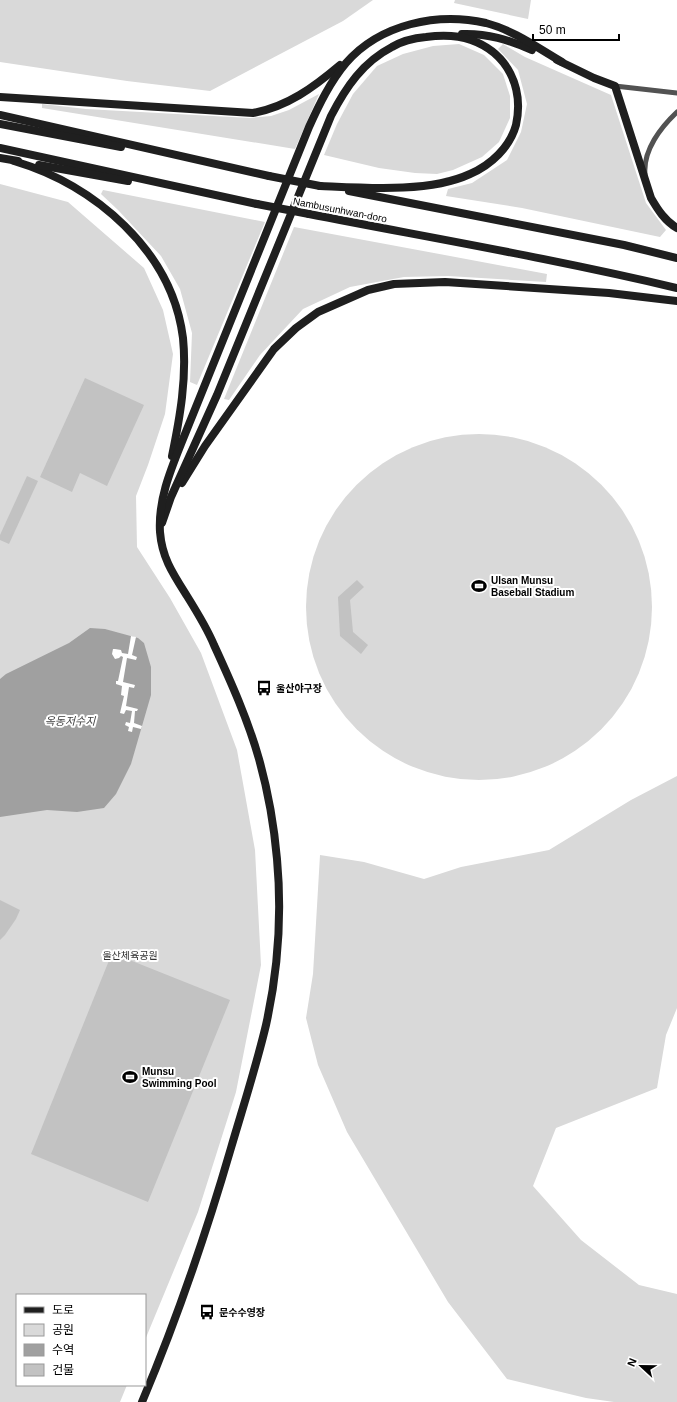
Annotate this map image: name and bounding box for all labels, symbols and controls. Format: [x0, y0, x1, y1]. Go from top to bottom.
scale bar [533, 16, 619, 42]
text: 50 m [539, 23, 566, 37]
street label: Nambusunhwan-doro [292, 195, 388, 225]
place label: Ulsan Munsu Baseball Stadium [491, 575, 574, 598]
sports icon: Ulsan Munsu Baseball Stadium [470, 577, 488, 595]
bus stop icon: 울산야구장 [255, 679, 273, 697]
place label: 울산야구장 [276, 683, 322, 694]
water label: 옥동저수지 [45, 715, 96, 727]
park label: 울산체육공원 [102, 950, 158, 961]
place label: Munsu Swimming Pool [142, 1066, 217, 1089]
sports icon: Munsu Swimming Pool [121, 1068, 139, 1086]
legend [16, 1294, 146, 1386]
text: 도로 [52, 1303, 74, 1317]
bus stop icon: 문수수영장 [198, 1303, 216, 1321]
place label: 문수수영장 [219, 1307, 265, 1318]
text: 공원 [52, 1323, 74, 1337]
text: 수역 [52, 1343, 74, 1357]
north arrow [621, 1346, 661, 1386]
text: N [625, 1356, 639, 1368]
text: 건물 [52, 1363, 74, 1377]

